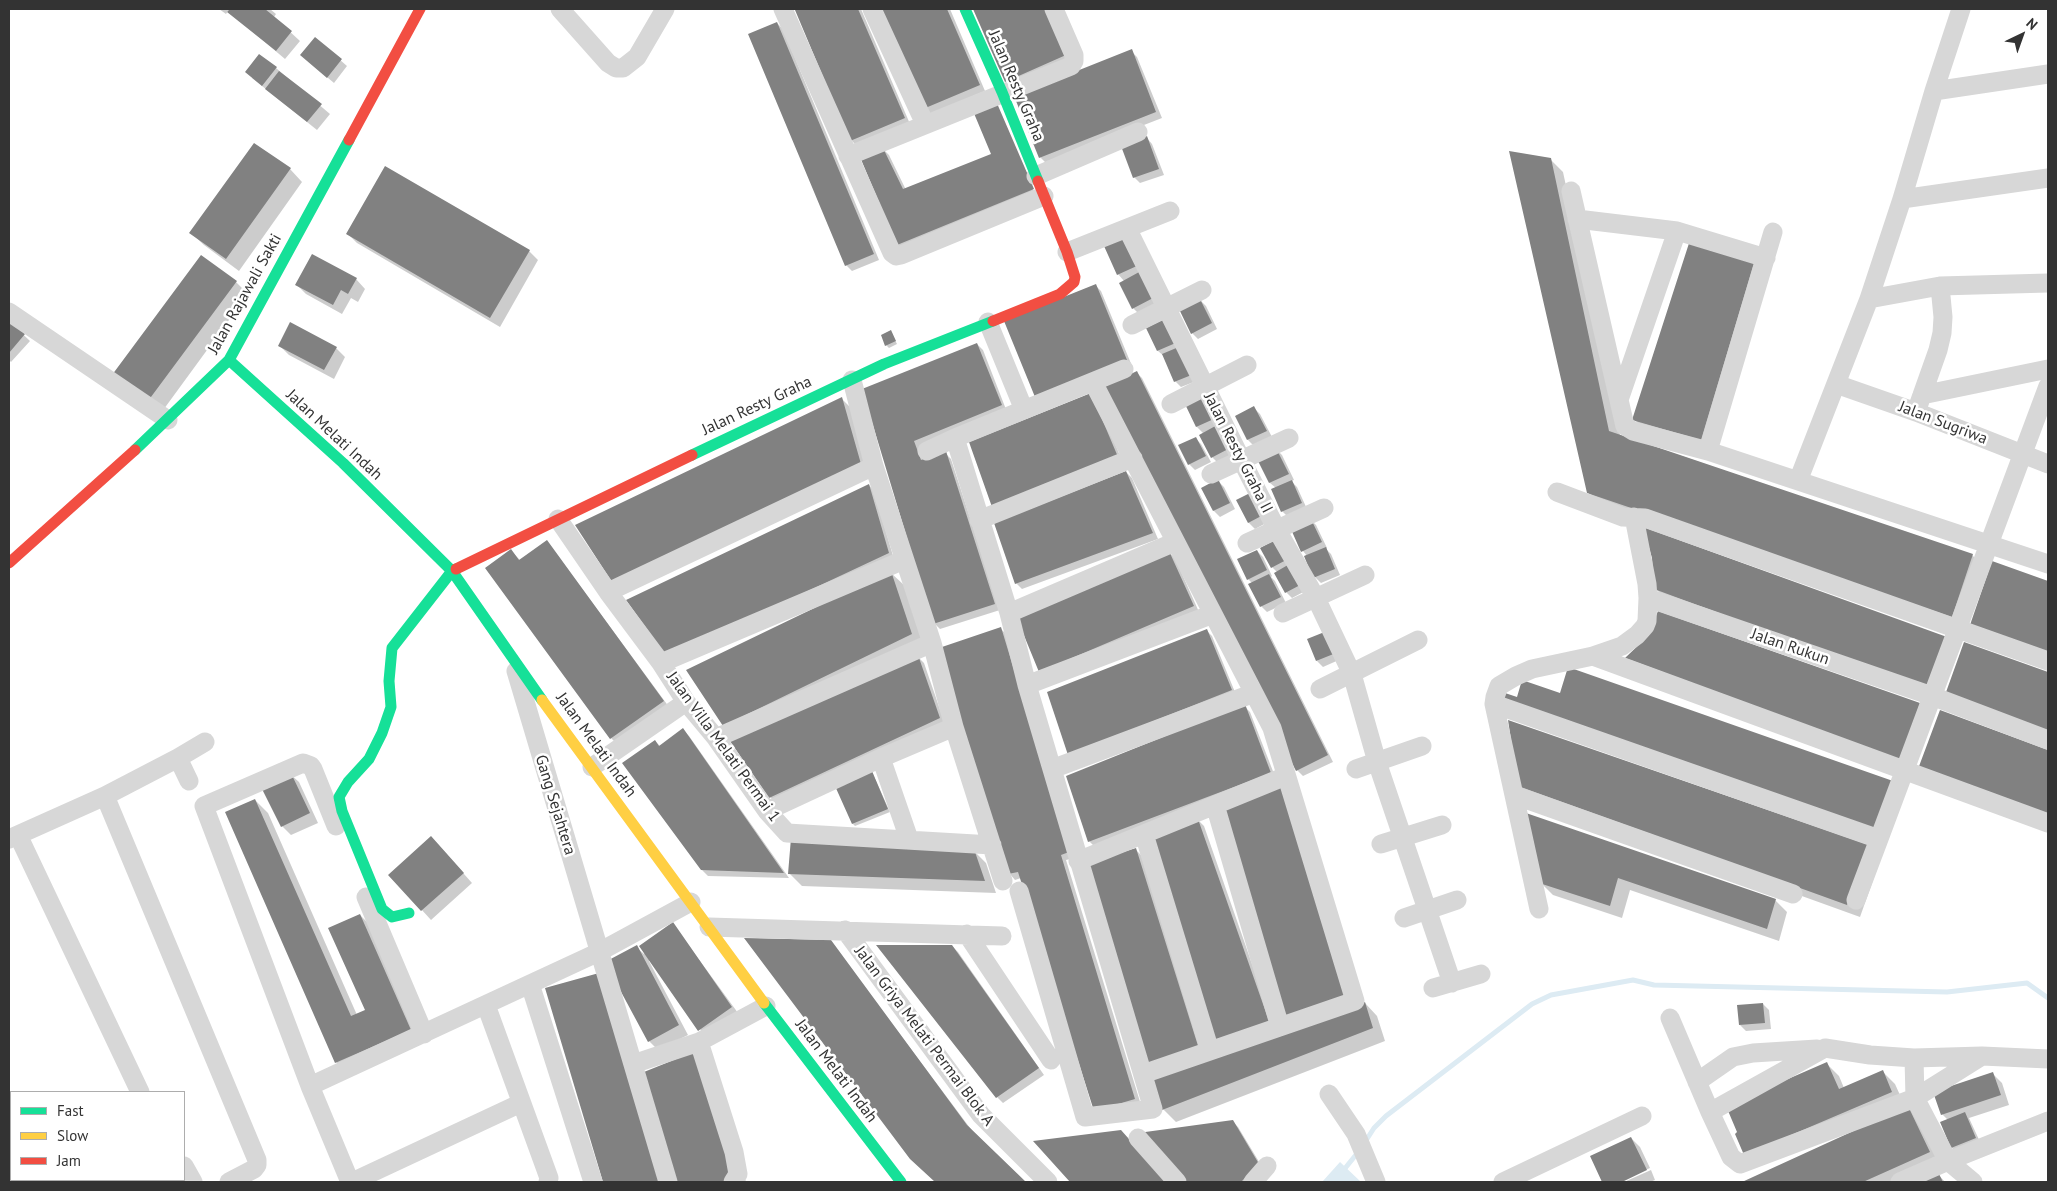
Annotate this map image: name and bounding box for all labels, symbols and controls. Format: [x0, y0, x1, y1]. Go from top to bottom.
north arrow [1997, 10, 2047, 60]
text: N [2023, 14, 2041, 34]
street label: Jalan Resty Graha [984, 28, 1048, 144]
street label: Jalan Rajawali Sakti [204, 231, 286, 357]
street label: Jalan Resty Graha [699, 372, 815, 440]
street label: Jalan Melati Indah [282, 386, 386, 484]
street label: Jalan Resty Graha II [1199, 390, 1277, 516]
street label: Jalan Sugriwa [1896, 397, 1990, 449]
street label: Jalan Rukun [1748, 625, 1832, 669]
street label: Jalan Villa Melati Permai 1 [662, 668, 784, 826]
street label: Jalan Melati Indah [552, 689, 640, 801]
street label: Gang Sejahtera [531, 753, 579, 857]
street label: Jalan Griya Melati Permai Blok A [850, 942, 998, 1130]
street label: Jalan Melati Indah [791, 1016, 881, 1126]
legend [10, 1091, 185, 1181]
text: Fast [57, 1101, 84, 1120]
text: Slow [57, 1126, 88, 1145]
text: Jam [57, 1151, 81, 1170]

